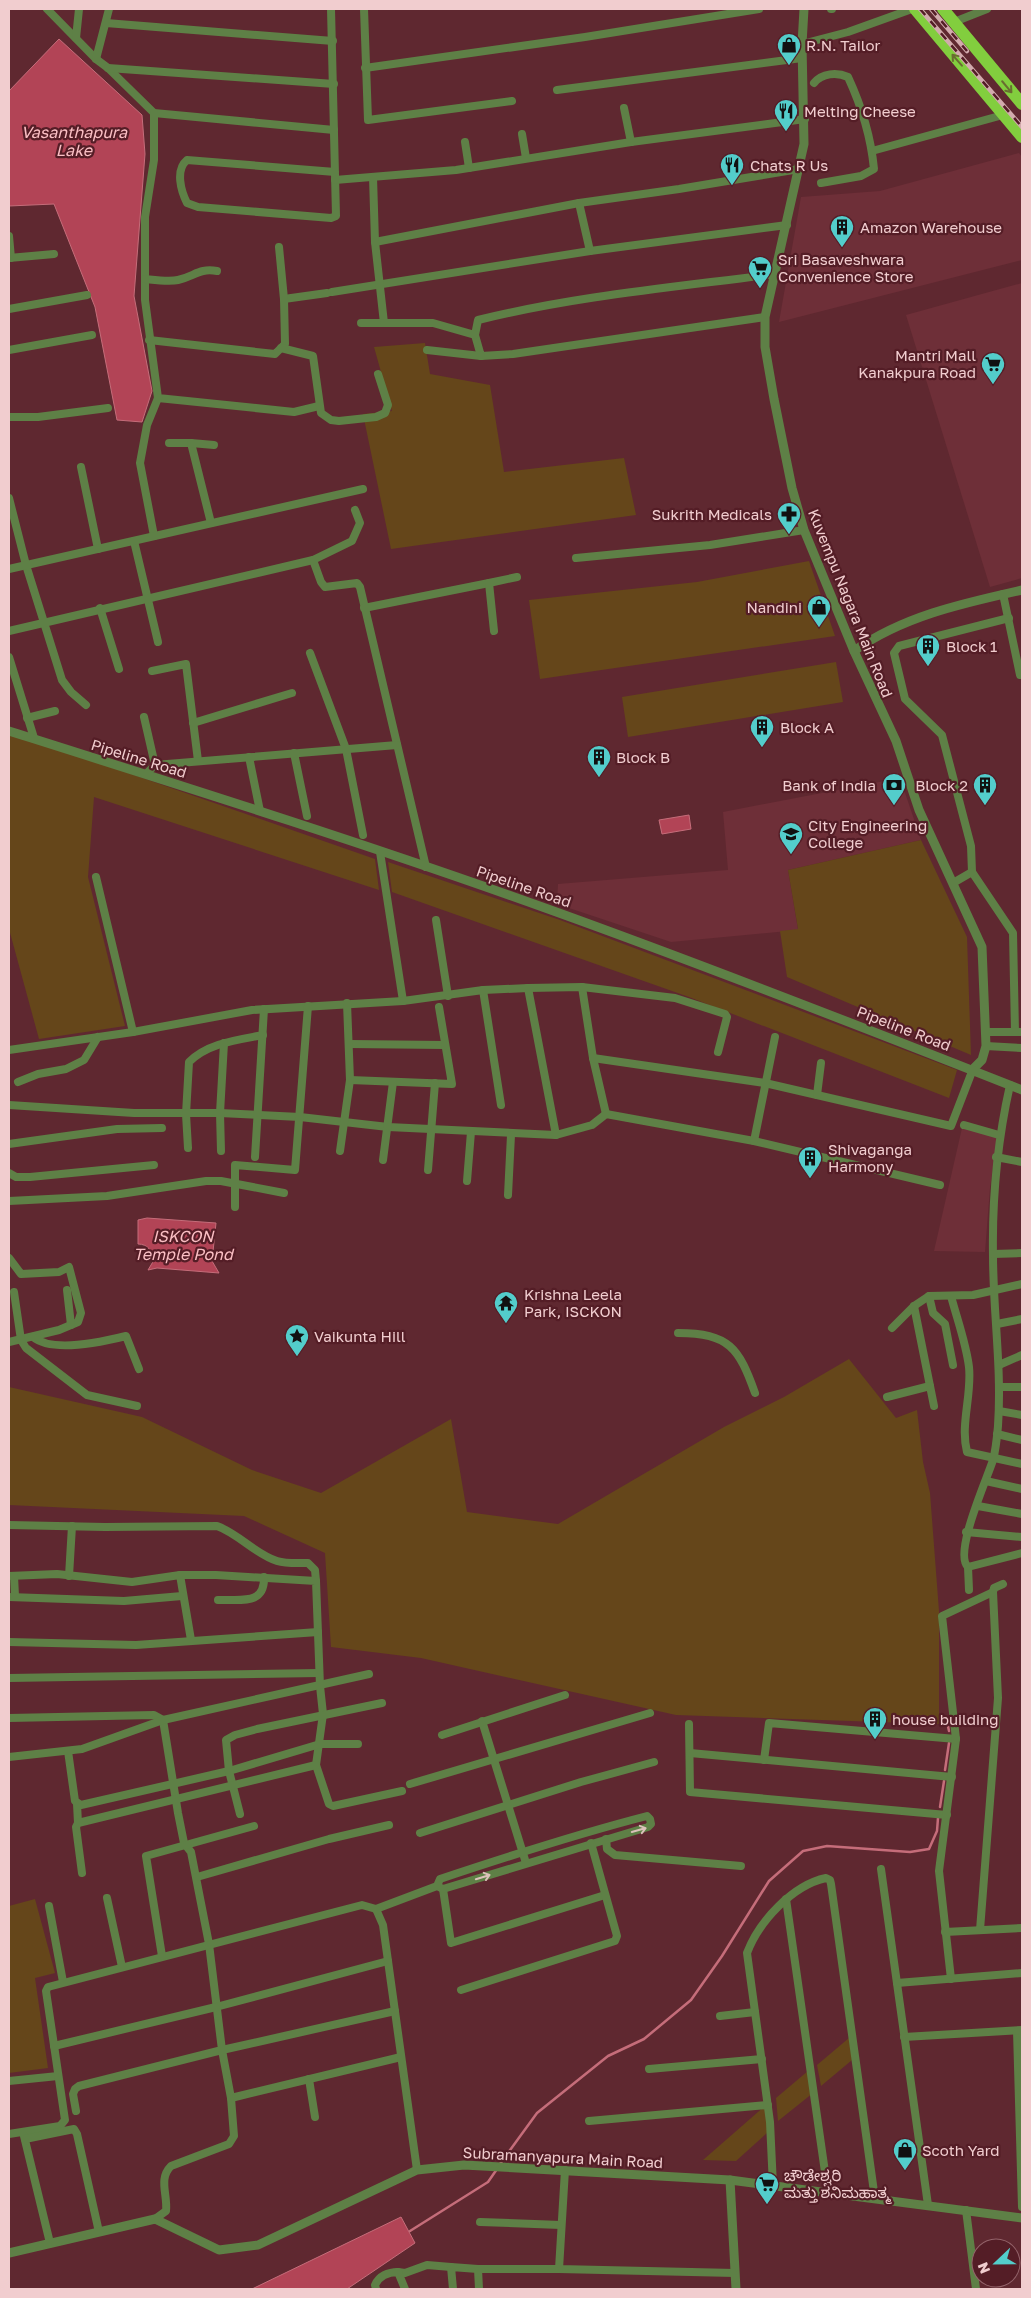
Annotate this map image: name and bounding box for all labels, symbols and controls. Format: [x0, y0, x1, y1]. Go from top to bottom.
shop icon: R.N. Tailor [776, 32, 802, 66]
place label: R.N. Tailor [806, 36, 880, 54]
one-way arrow [951, 54, 962, 67]
one-way arrow [1002, 80, 1013, 93]
restaurant icon: Melting Cheese [773, 98, 799, 132]
place label: Melting Cheese [804, 102, 916, 120]
water label: Vasanthapura Lake [21, 122, 128, 160]
restaurant icon: Chats R Us [719, 152, 745, 186]
place label: Chats R Us [750, 156, 828, 174]
building icon: Amazon Warehouse [829, 214, 855, 248]
place label: Amazon Warehouse [860, 218, 1002, 236]
place label: Sri Basaveshwara Convenience Store [778, 250, 914, 285]
supermarket icon: Sri Basaveshwara Convenience Store [747, 255, 773, 289]
place label: Mantri Mall Kanakpura Road [858, 346, 976, 381]
supermarket icon: Mantri Mall Kanakpura Road [980, 351, 1006, 385]
pharmacy icon: Sukrith Medicals [776, 501, 802, 535]
place label: Sukrith Medicals [652, 505, 772, 523]
street label: Kuvempu Nagara Main Road [805, 506, 897, 700]
shop icon: Nandini [806, 594, 832, 628]
place label: Nandini [746, 598, 802, 616]
building icon: Block 1 [915, 633, 941, 667]
place label: Block 1 [946, 637, 997, 655]
building icon: Block A [749, 714, 775, 748]
place label: Block A [780, 718, 834, 736]
street label: Pipeline Road [89, 735, 189, 781]
building icon: Block B [586, 744, 612, 778]
place label: Block B [616, 748, 670, 766]
bank icon: Bank of India [881, 772, 907, 806]
building icon: Block 2 [972, 772, 998, 806]
place label: Bank of India [782, 776, 876, 794]
place label: Block 2 [915, 776, 968, 794]
place label: City Engineering College [808, 816, 927, 851]
school or university icon: City Engineering College [778, 821, 804, 855]
street label: Pipeline Road [474, 861, 574, 911]
street label: Pipeline Road [855, 1002, 953, 1054]
place label: Shivaganga Harmony [828, 1140, 912, 1175]
building icon: Shivaganga Harmony [797, 1145, 823, 1179]
water label: ISKCON Temple Pond [133, 1226, 235, 1264]
place label: Krishna Leela Park, ISCKON [524, 1285, 622, 1320]
temple icon: Krishna Leela Park, ISCKON [493, 1290, 519, 1324]
place icon: Vaikunta Hill [284, 1323, 310, 1357]
place label: Vaikunta Hill [314, 1327, 406, 1345]
building icon: house building [862, 1706, 888, 1740]
place label: house building [892, 1710, 998, 1728]
one-way arrow [630, 1824, 646, 1834]
one-way arrow [475, 1871, 491, 1881]
shop icon: Scoth Yard [892, 2137, 918, 2171]
place label: Scoth Yard [922, 2141, 1000, 2159]
street label: Subramanyapura Main Road [462, 2143, 664, 2171]
place label: ಚೌಡೇಶ್ವರಿ ಮತ್ತು ಶನಿಮಹಾತ್ಮ [784, 2166, 893, 2205]
supermarket icon: ಚೌಡೇಶ್ವರಿ ಮತ್ತು ಶನಿಮಹಾತ್ಮ [754, 2171, 780, 2205]
north arrow [971, 2238, 1021, 2288]
text: N [974, 2260, 993, 2276]

